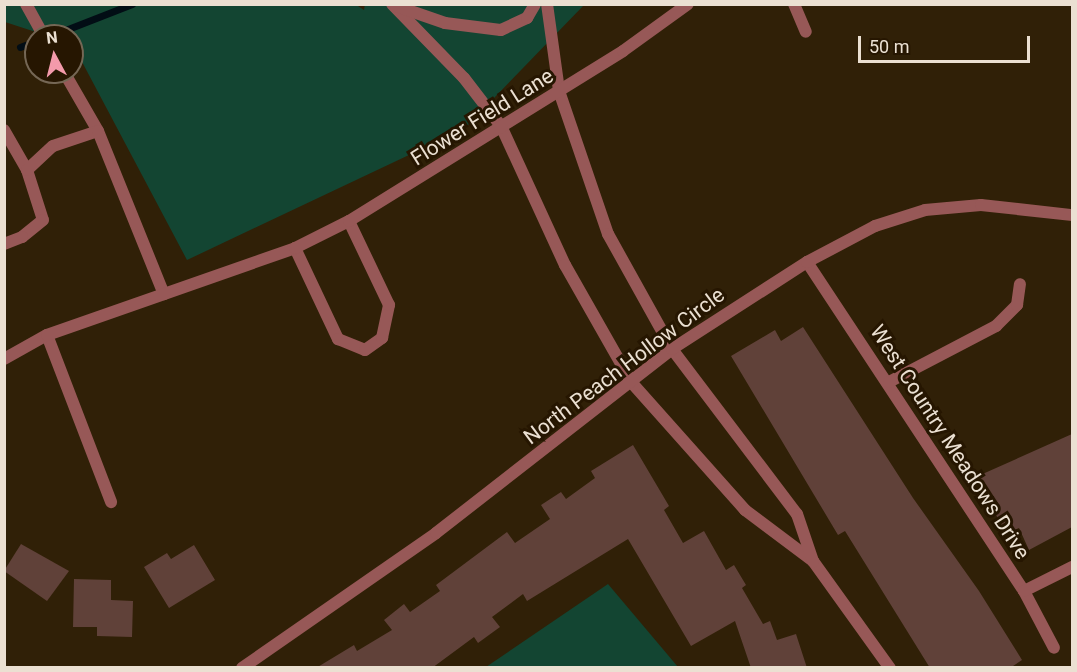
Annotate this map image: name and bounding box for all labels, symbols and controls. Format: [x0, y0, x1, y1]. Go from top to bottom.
north arrow [24, 24, 84, 84]
scale bar [861, 24, 1034, 62]
text: N [45, 28, 59, 48]
text: 50 m [869, 36, 909, 57]
street label: Flower Field Lane [406, 63, 558, 171]
street label: North Peach Hollow Circle [519, 282, 729, 450]
street label: West Country Meadows Drive [865, 320, 1035, 564]

